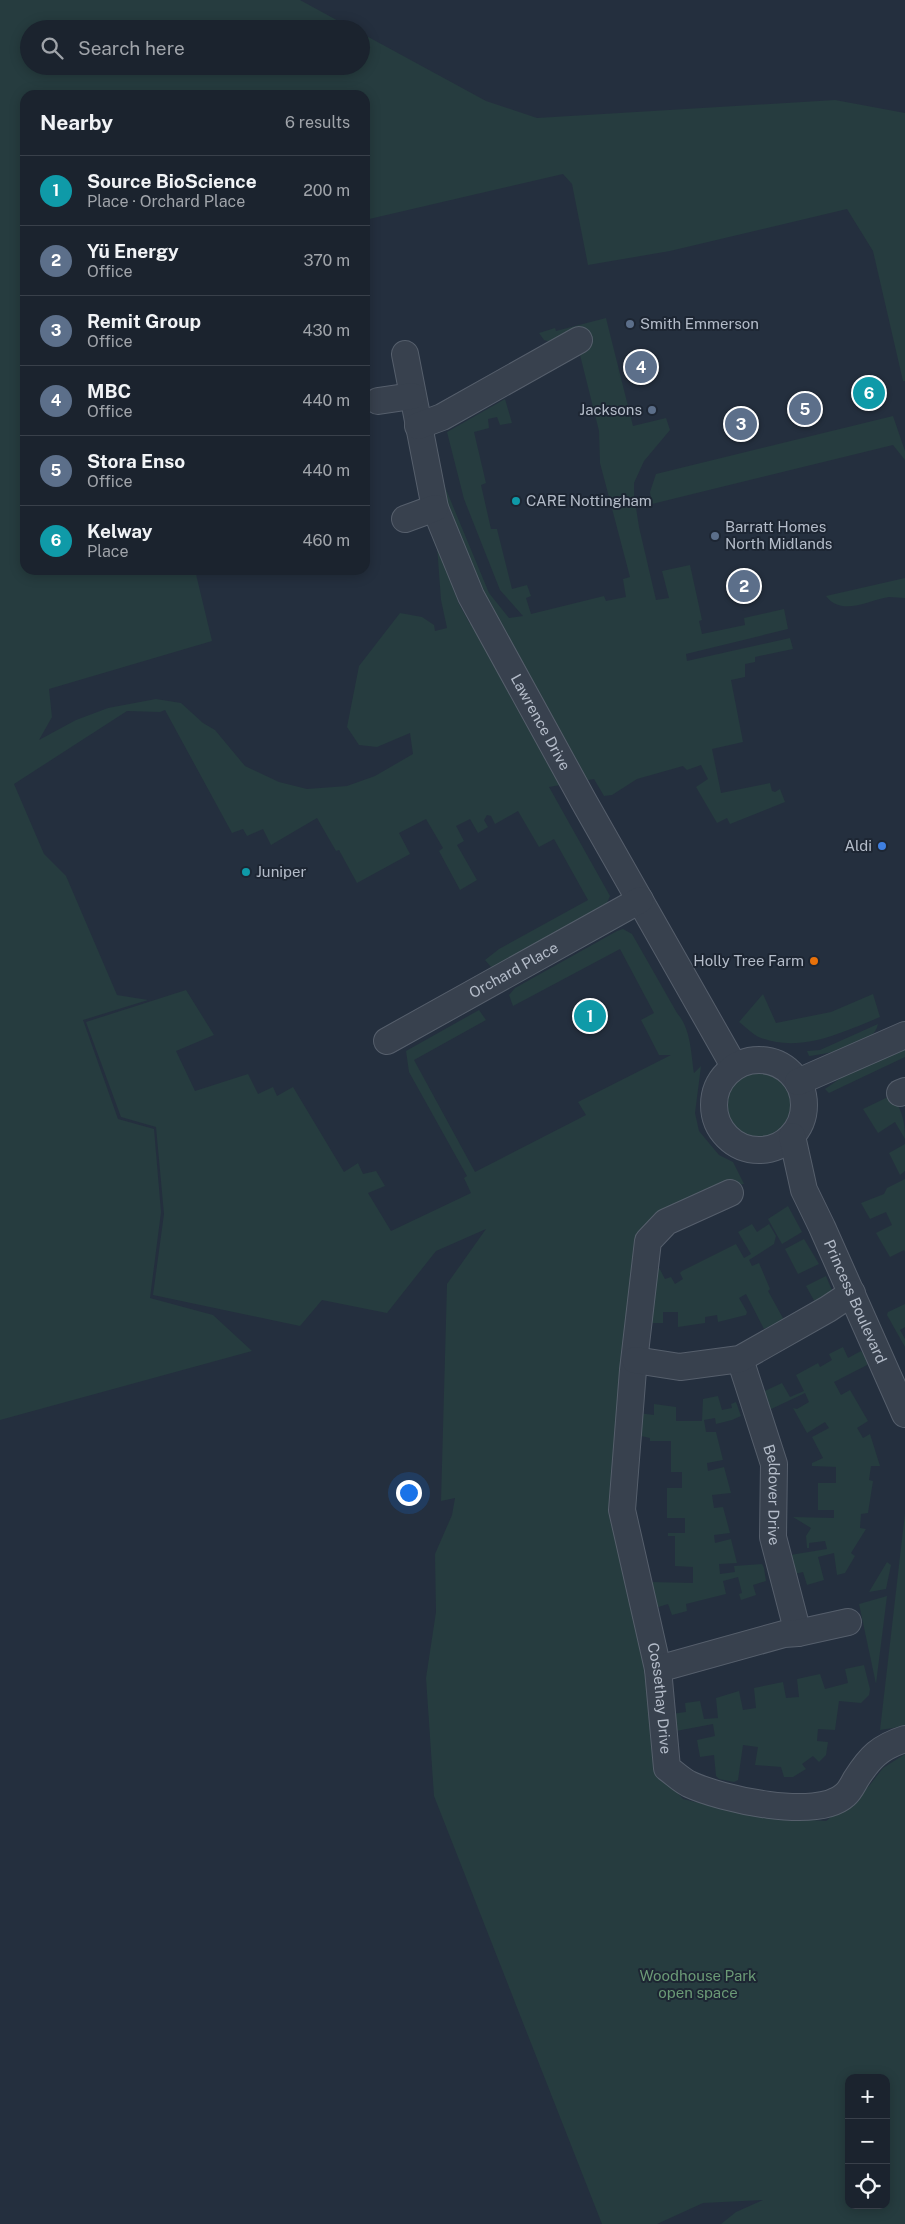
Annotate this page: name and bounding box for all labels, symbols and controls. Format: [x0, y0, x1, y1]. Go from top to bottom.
search box [20, 20, 370, 75]
icon: search [38, 34, 66, 62]
text: Search here [78, 37, 185, 59]
text: Nearby [40, 110, 113, 135]
text: 6 results [285, 113, 350, 132]
text: Source BioScience [87, 170, 257, 192]
text: 1 [53, 181, 59, 200]
text: 200 m [303, 181, 350, 200]
text: Place · Orchard Place [87, 192, 245, 211]
text: Yü Energy [87, 240, 179, 262]
text: 2 [51, 251, 61, 270]
text: 370 m [303, 251, 350, 270]
text: Office [87, 262, 133, 281]
text: Remit Group [87, 310, 201, 332]
place label: Smith Emmerson [640, 315, 759, 332]
marker: Smith Emmerson [624, 318, 636, 330]
text: 3 [51, 321, 61, 340]
text: 430 m [302, 321, 350, 340]
text: Office [87, 332, 133, 351]
pin: 4 [625, 348, 657, 386]
pin: 6 [853, 374, 885, 412]
text: MBC [87, 380, 131, 402]
pin: 5 [789, 390, 821, 428]
text: 4 [51, 391, 61, 410]
text: 440 m [302, 391, 350, 410]
place label: Jacksons [579, 401, 642, 418]
text: Office [87, 402, 133, 421]
marker: Jacksons [646, 404, 658, 416]
pin: 3 [725, 405, 757, 443]
text: Stora Enso [87, 450, 185, 472]
text: 5 [51, 461, 61, 480]
text: 440 m [302, 461, 350, 480]
text: Office [87, 472, 133, 491]
place label: CARE Nottingham [526, 492, 652, 509]
marker: CARE Nottingham [510, 495, 522, 507]
place label: Barratt Homes North Midlands [725, 518, 832, 552]
text: Kelway [87, 520, 152, 542]
marker: Barratt Homes North Midlands [709, 530, 721, 542]
text: 6 [51, 531, 61, 550]
text: 460 m [303, 531, 350, 550]
text: Place [87, 542, 129, 561]
pin: 2 [728, 567, 760, 605]
street label: Lawrence Drive [508, 671, 574, 773]
place label: Aldi [844, 837, 872, 854]
marker: Aldi [876, 840, 888, 852]
place label: Juniper [256, 863, 307, 880]
marker: Juniper [240, 866, 252, 878]
street label: Orchard Place [466, 938, 561, 1001]
place label: Holly Tree Farm [693, 952, 804, 969]
marker: Holly Tree Farm [808, 955, 820, 967]
pin: 1 [574, 997, 606, 1035]
street label: Princess Boulevard [821, 1237, 890, 1366]
street label: Beldover Drive [760, 1442, 784, 1547]
your location [396, 1480, 422, 1506]
street label: Cossethay Drive [644, 1641, 675, 1755]
park label: Woodhouse Park open space [639, 1967, 757, 2001]
map controls [845, 2074, 890, 2209]
button: + [845, 2074, 890, 2119]
button: − [845, 2119, 890, 2164]
button: locate [845, 2164, 890, 2209]

